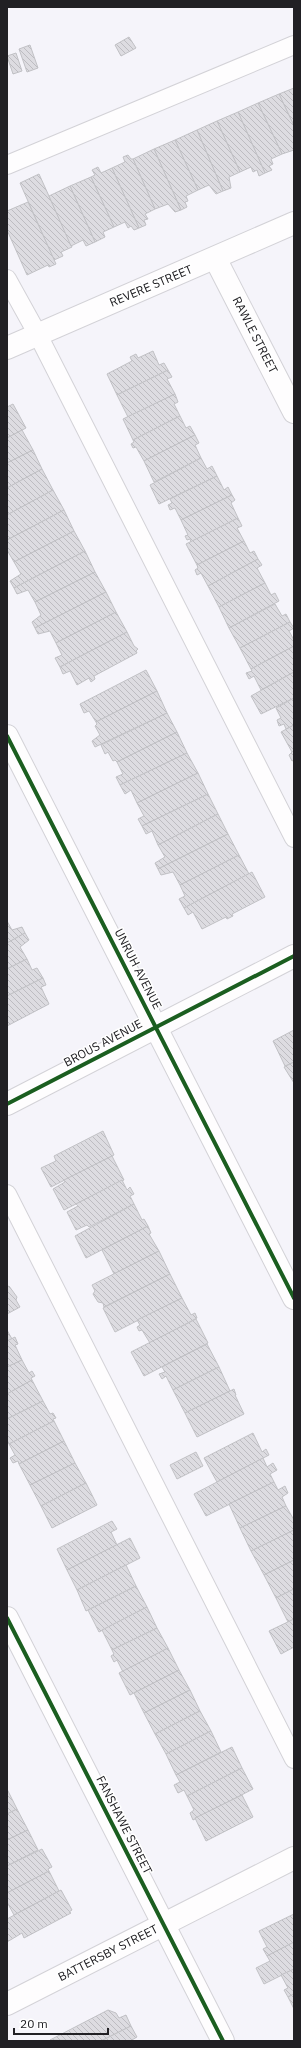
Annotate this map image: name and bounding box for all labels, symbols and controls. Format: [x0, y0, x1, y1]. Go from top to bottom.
street label: REVERE STREET [107, 261, 195, 310]
street label: RAWLE STREET [230, 294, 281, 376]
street label: UNRUH AVENUE [112, 926, 165, 1012]
street label: BROUS AVENUE [61, 1016, 145, 1070]
street label: FANSHAWE STREET [93, 1773, 156, 1876]
street label: BATTERSBY STREET [55, 1921, 160, 1984]
scale bar [14, 2010, 108, 2036]
text: 20 m [20, 2016, 48, 2031]

